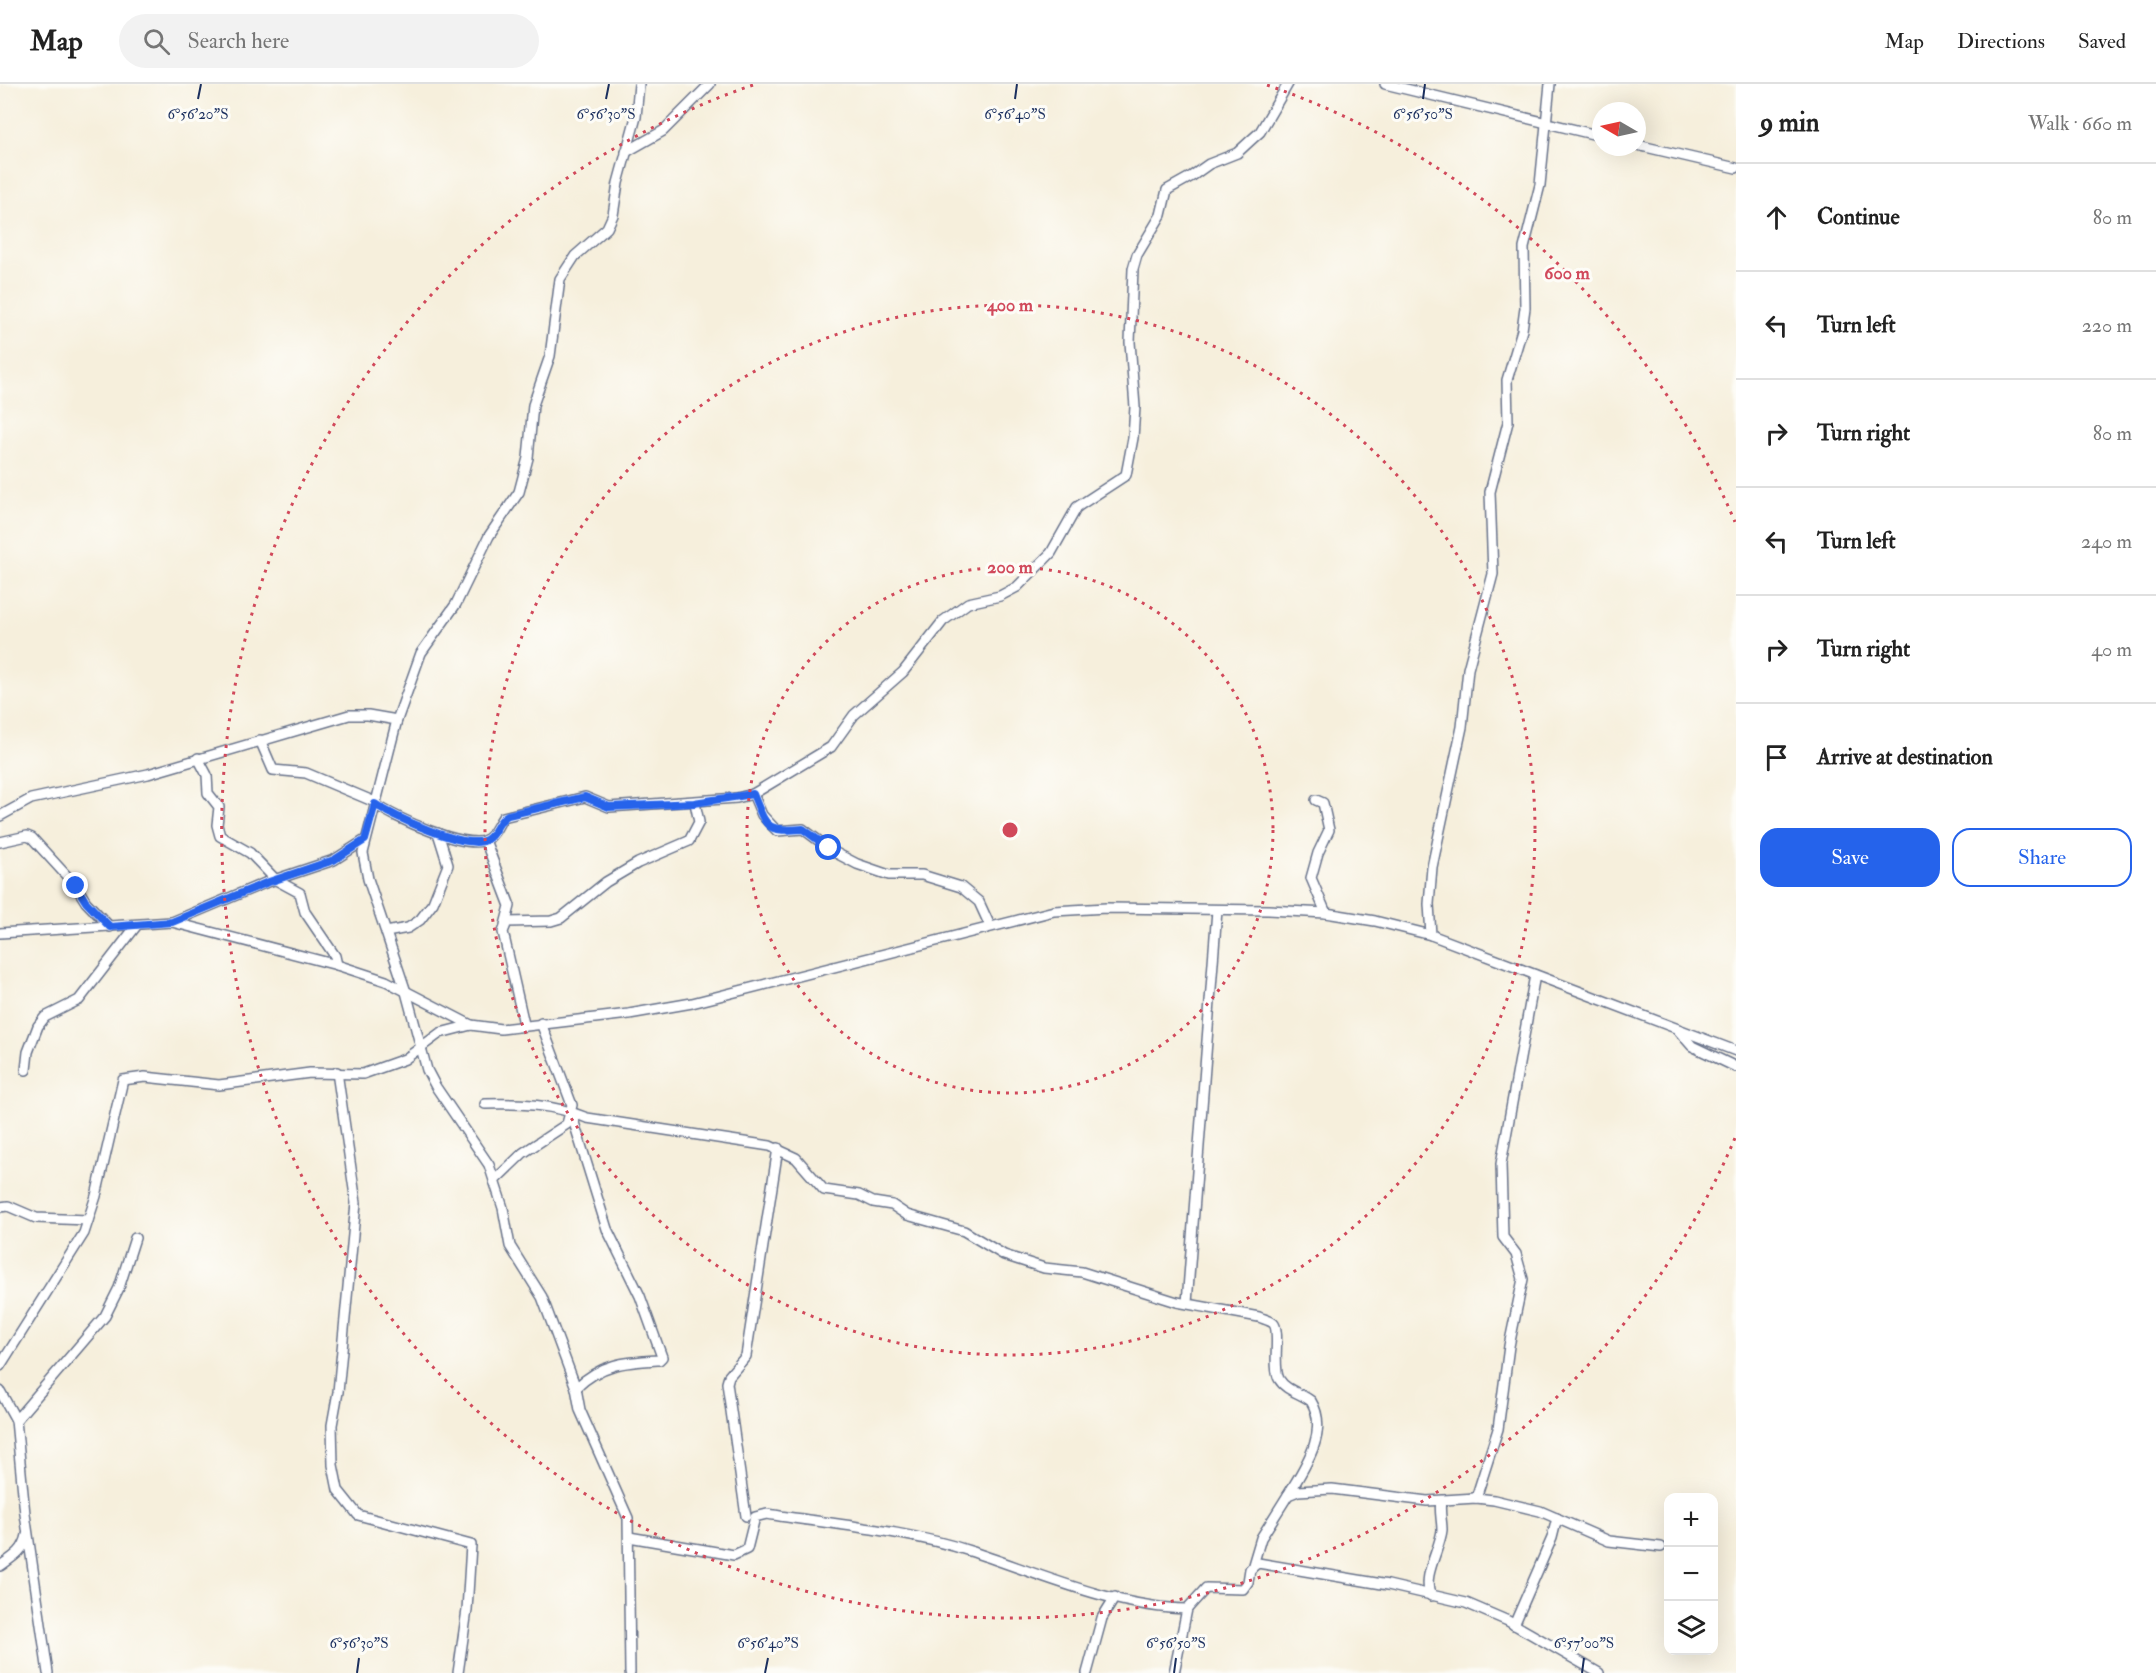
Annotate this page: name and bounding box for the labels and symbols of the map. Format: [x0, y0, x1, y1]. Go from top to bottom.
north arrow [1592, 102, 1646, 156]
text: 6°56'20"S [168, 105, 229, 124]
text: 6°56'30"S [576, 105, 636, 124]
text: 6°56'40"S [984, 105, 1046, 124]
text: 6°56'50"S [1393, 105, 1453, 124]
text: 600 m [1544, 262, 1591, 285]
text: 400 m [986, 294, 1034, 317]
text: 200 m [987, 556, 1034, 579]
centre of rings [1000, 820, 1020, 840]
route start [815, 834, 841, 860]
route end [62, 872, 88, 898]
text: 6°56'30"S [329, 1634, 389, 1653]
text: 6°56'40"S [737, 1634, 799, 1653]
text: 6°56'50"S [1146, 1634, 1206, 1653]
text: 6°57'00"S [1554, 1634, 1614, 1653]

